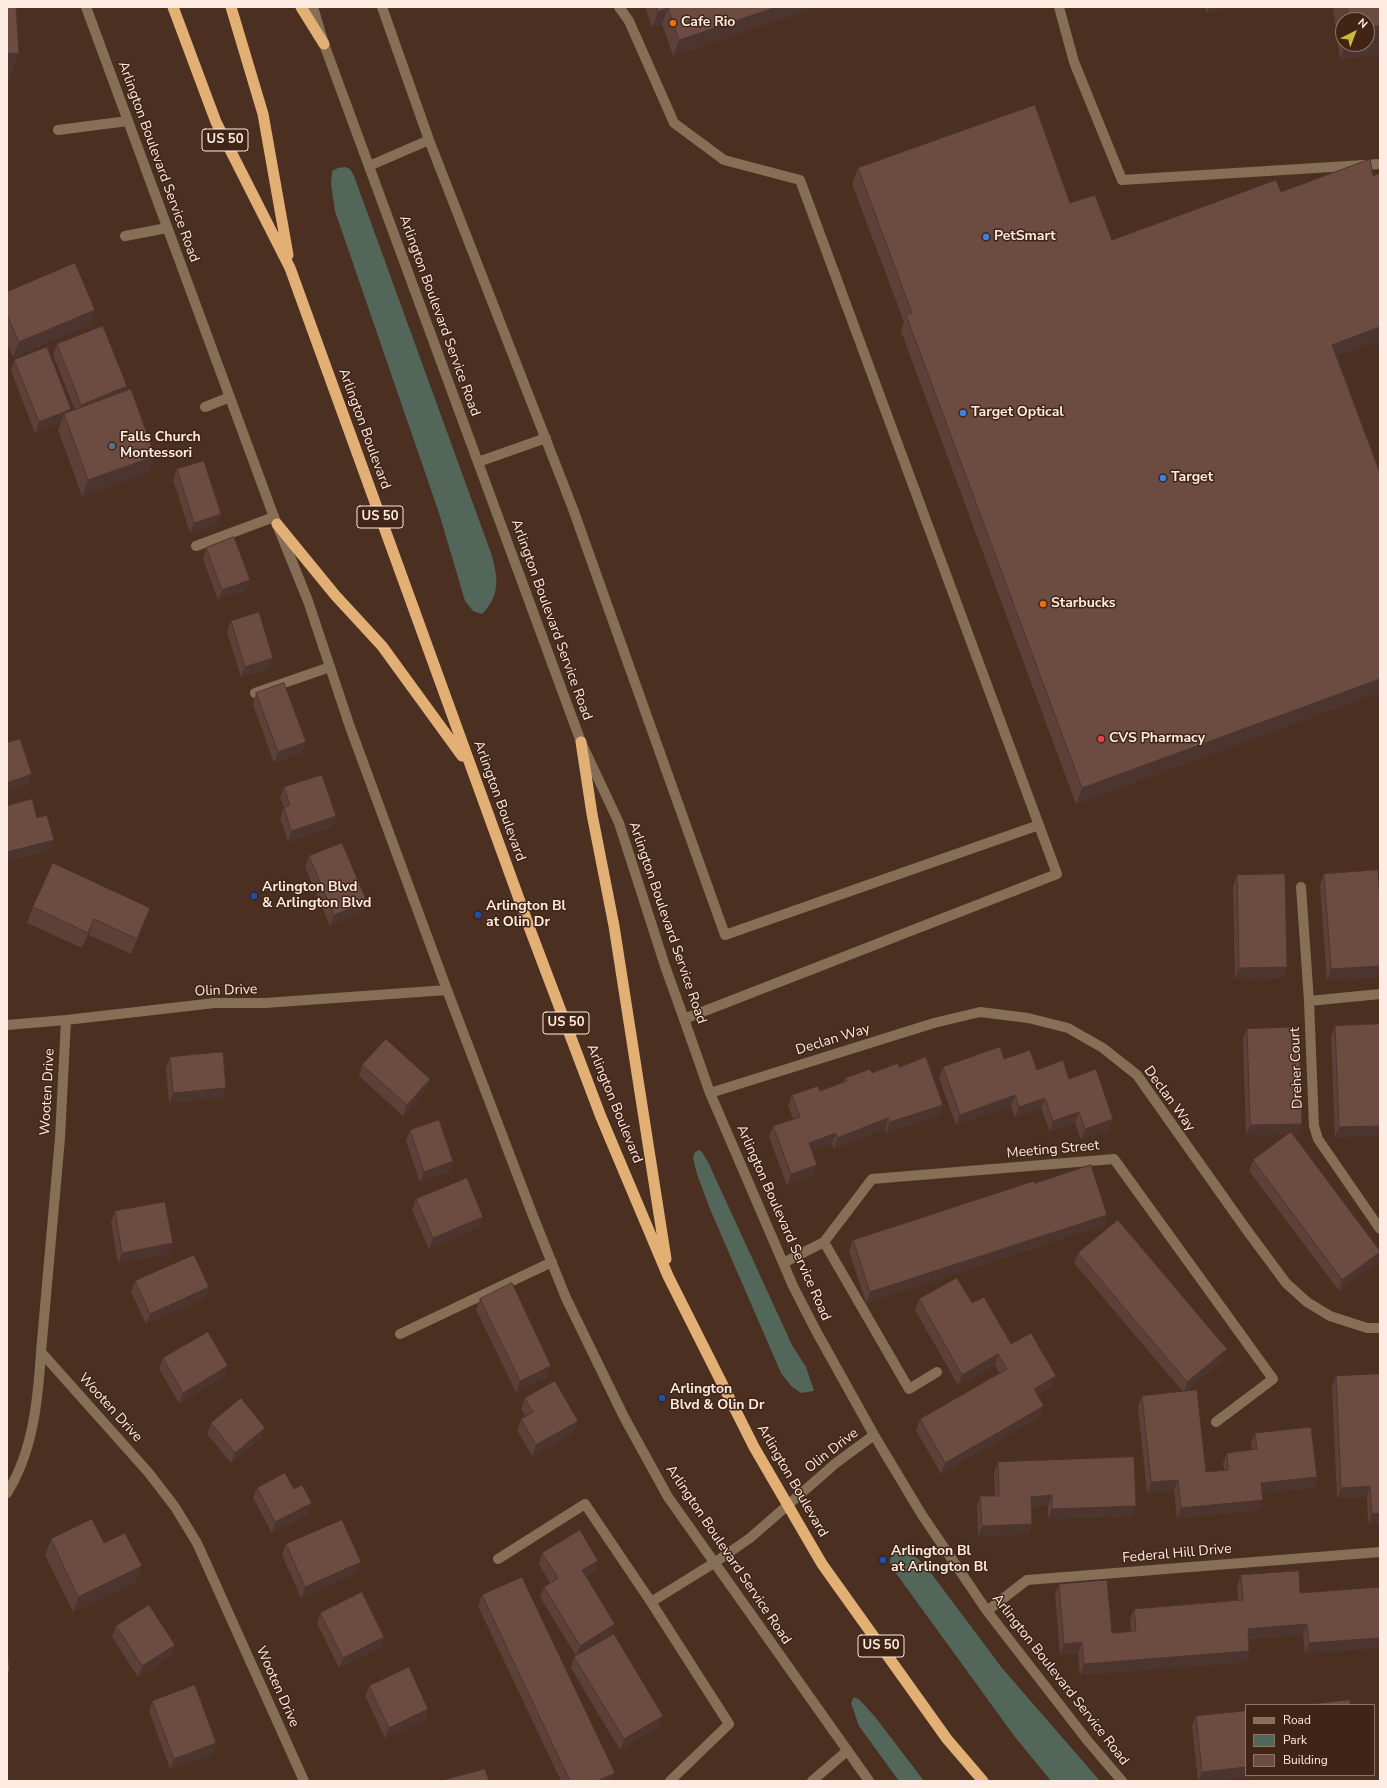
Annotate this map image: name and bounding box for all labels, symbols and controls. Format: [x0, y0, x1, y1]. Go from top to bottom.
north arrow [1335, 12, 1375, 52]
place label: Cafe Rio [681, 15, 735, 31]
text: N [1355, 15, 1371, 32]
marker: Cafe Rio [668, 18, 678, 28]
street label: Arlington Boulevard Service Road [114, 59, 202, 265]
road number: US 50 [202, 129, 248, 151]
street label: Arlington Boulevard Service Road [395, 213, 483, 419]
place label: PetSmart [994, 229, 1056, 245]
marker: PetSmart [981, 232, 991, 242]
street label: Arlington Boulevard [334, 366, 394, 492]
place label: Target Optical [971, 405, 1064, 421]
marker: Target Optical [958, 408, 968, 418]
place label: Falls Church Montessori [120, 430, 201, 462]
marker: Falls Church Montessori [107, 441, 117, 451]
place label: Target [1171, 470, 1213, 486]
marker: Target [1158, 473, 1168, 483]
road number: US 50 [357, 506, 403, 528]
street label: Arlington Boulevard Service Road [507, 517, 595, 723]
place label: Starbucks [1051, 596, 1116, 612]
marker: Starbucks [1038, 599, 1048, 609]
place label: CVS Pharmacy [1109, 731, 1205, 747]
marker: CVS Pharmacy [1096, 734, 1106, 744]
street label: Arlington Boulevard [469, 738, 529, 864]
street label: Arlington Boulevard Service Road [624, 820, 710, 1026]
place label: Arlington Blvd & Arlington Blvd [262, 880, 371, 912]
marker: Arlington Blvd & Arlington Blvd [249, 891, 259, 901]
place label: Arlington Bl at Olin Dr [486, 899, 566, 932]
marker: Arlington Bl at Olin Dr [473, 910, 483, 920]
street label: Olin Drive [194, 982, 258, 1000]
road number: US 50 [543, 1012, 589, 1034]
street label: Declan Way [794, 1021, 872, 1059]
street label: Dreher Court [1287, 1027, 1307, 1109]
street label: Arlington Boulevard [582, 1042, 646, 1166]
street label: Wooten Drive [37, 1048, 59, 1136]
street label: Declan Way [1140, 1063, 1198, 1135]
street label: Arlington Boulevard Service Road [732, 1122, 834, 1324]
street label: Meeting Street [1006, 1138, 1100, 1162]
street label: Wooten Drive [75, 1370, 145, 1446]
place label: Arlington Blvd & Olin Dr [670, 1382, 764, 1414]
marker: Arlington Blvd & Olin Dr [657, 1393, 667, 1403]
street label: Arlington Boulevard [753, 1422, 831, 1540]
street label: Olin Drive [802, 1425, 862, 1477]
street label: Arlington Boulevard Service Road [662, 1462, 794, 1648]
street label: Federal Hill Drive [1122, 1541, 1232, 1567]
place label: Arlington Bl at Arlington Bl [891, 1544, 988, 1576]
marker: Arlington Bl at Arlington Bl [878, 1555, 888, 1565]
street label: Arlington Boulevard Service Road [988, 1591, 1132, 1769]
road number: US 50 [858, 1635, 904, 1657]
street label: Wooten Drive [252, 1644, 302, 1730]
legend [1245, 1704, 1375, 1776]
text: Road [1283, 1712, 1311, 1728]
text: Park [1283, 1732, 1307, 1748]
text: Building [1283, 1752, 1328, 1768]

